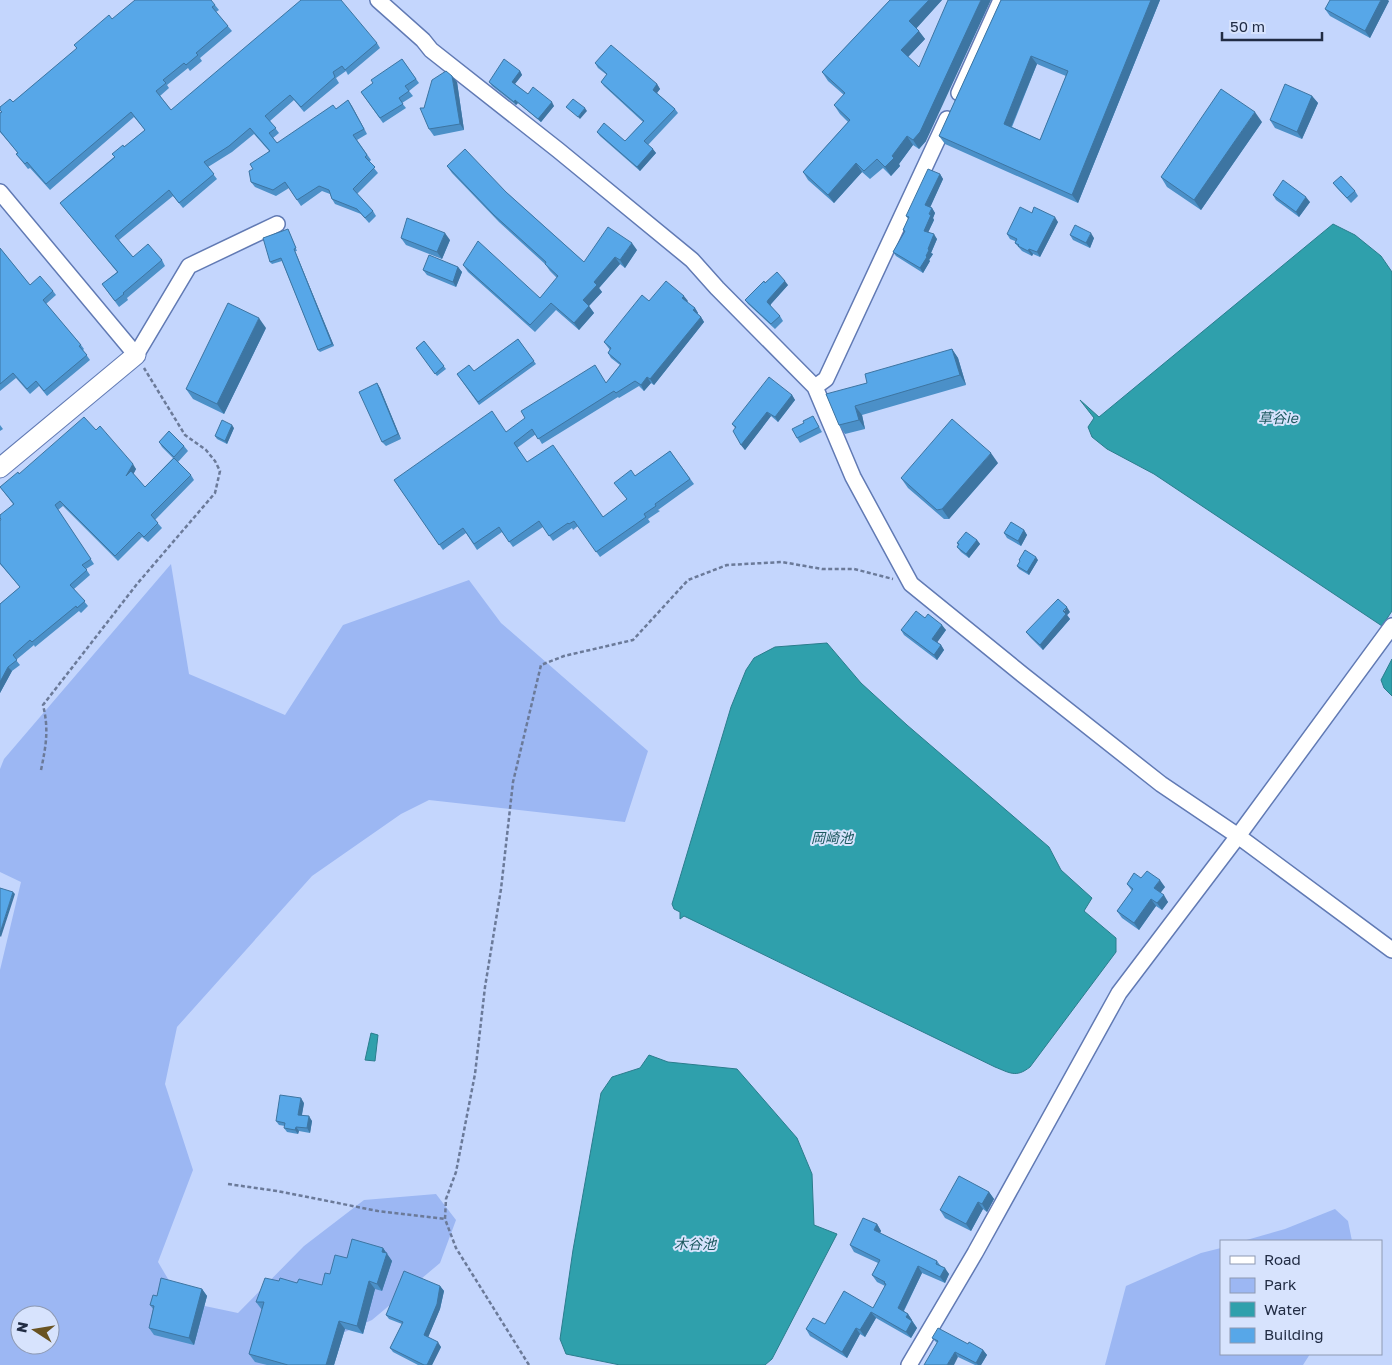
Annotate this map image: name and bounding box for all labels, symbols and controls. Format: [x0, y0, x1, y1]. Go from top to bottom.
scale bar [1222, 10, 1322, 42]
text: 50 m [1230, 17, 1265, 35]
water label: 草谷ie [1258, 409, 1299, 426]
water label: 岡崎池 [811, 829, 855, 846]
water label: 木谷池 [674, 1235, 718, 1252]
legend [1220, 1240, 1382, 1355]
text: Road [1264, 1250, 1301, 1268]
text: Park [1264, 1275, 1297, 1293]
text: Water [1264, 1300, 1307, 1318]
north arrow [10, 1305, 60, 1355]
text: N [12, 1320, 31, 1334]
text: Building [1264, 1325, 1324, 1343]

